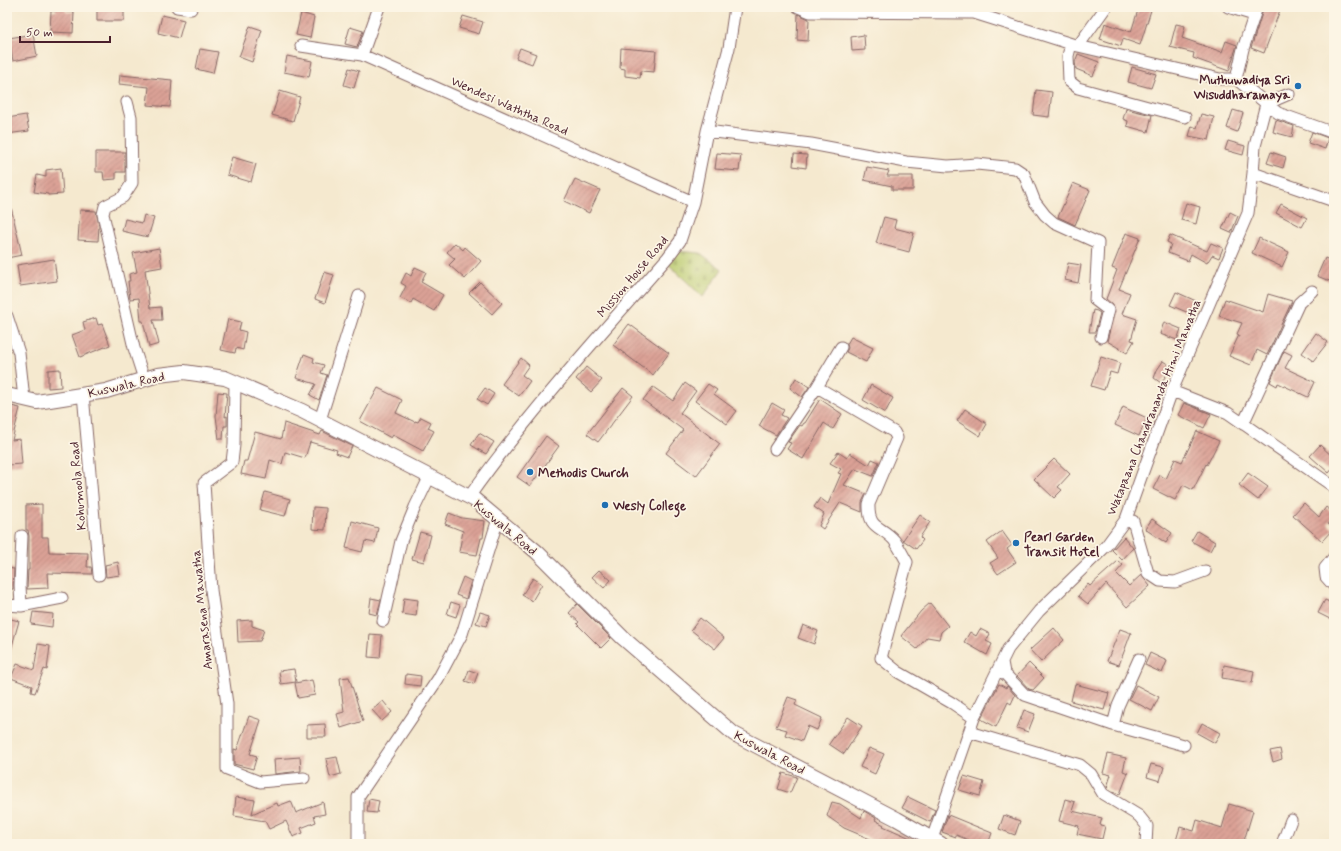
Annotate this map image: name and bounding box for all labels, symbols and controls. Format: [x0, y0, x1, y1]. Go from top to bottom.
scale bar [20, 18, 110, 44]
text: 50 m [26, 25, 53, 41]
place label: Muthuwadiya Sri Wisuddharamaya [1193, 72, 1291, 104]
street label: Wendesi Waththa Road [448, 73, 571, 140]
marker: Muthuwadiya Sri Wisuddharamaya [1293, 81, 1303, 91]
street label: Mission House Road [594, 232, 672, 321]
street label: Watapaana Chandrananda Himi Mawatha [1103, 297, 1206, 518]
street label: Kuswala Road [86, 368, 166, 403]
street label: Kohumoola Road [66, 441, 91, 531]
place label: Methodis Church [538, 465, 629, 482]
marker: Methodis Church [525, 467, 535, 477]
street label: Kuswala Road [470, 496, 540, 560]
place label: Wesly College [612, 498, 686, 518]
marker: Wesly College [600, 500, 610, 510]
place label: Pearl Garden Transit Hotel [1024, 529, 1100, 561]
marker: Pearl Garden Transit Hotel [1011, 538, 1021, 548]
street label: Amarasena Mawatha [188, 549, 217, 671]
street label: Kuswala Road [731, 727, 808, 779]

